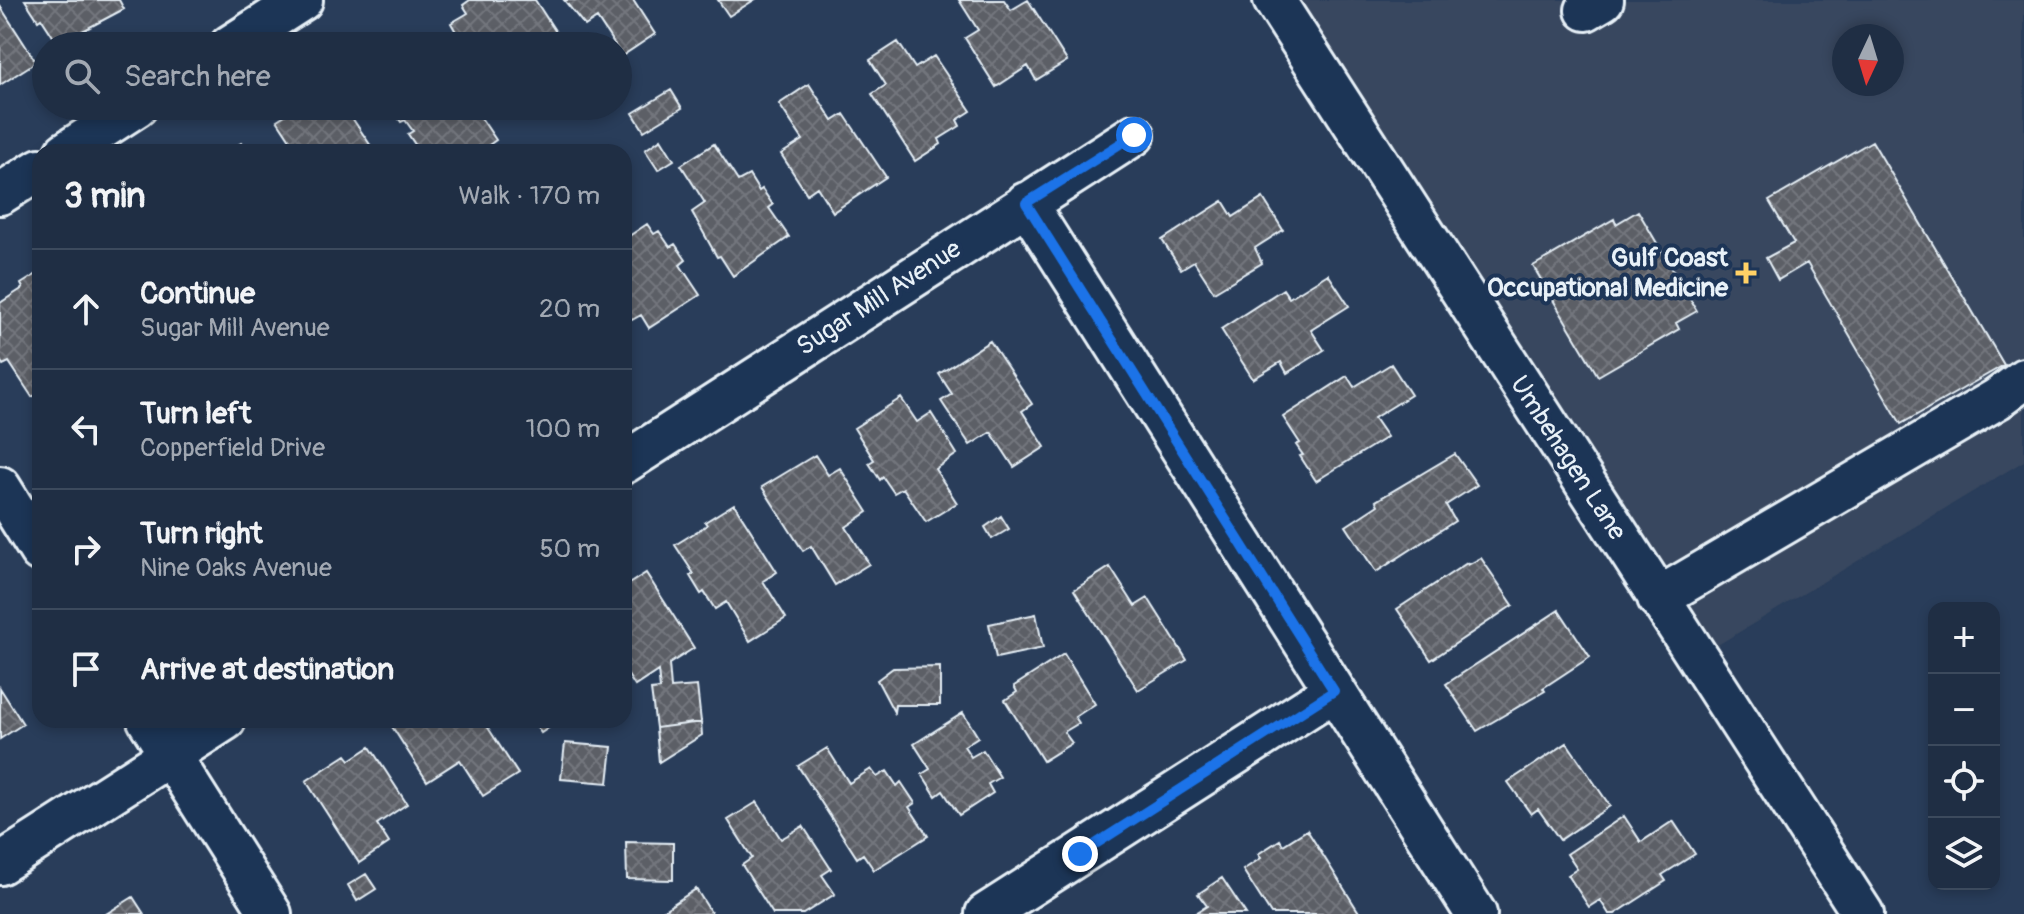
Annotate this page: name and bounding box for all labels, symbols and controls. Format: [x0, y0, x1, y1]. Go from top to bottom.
north arrow [1832, 24, 1904, 96]
search box [32, 32, 632, 120]
icon: search [60, 54, 104, 98]
text: Search here [124, 58, 271, 95]
route start [1116, 117, 1152, 153]
text: 3 min [64, 175, 146, 218]
text: Walk · 170 m [459, 180, 600, 212]
street label: Sugar Mill Avenue [791, 233, 967, 363]
place label: Gulf Coast Occupational Medicine [1487, 242, 1729, 304]
marker: Gulf Coast Occupational Medicine [1735, 262, 1757, 284]
text: Continue [140, 275, 255, 312]
icon: ahead [64, 287, 108, 331]
text: 20 m [539, 293, 600, 325]
text: Sugar Mill Avenue [140, 312, 330, 344]
street label: Umbehagen Lane [1503, 370, 1633, 546]
text: Turn left [140, 395, 251, 432]
icon: left [64, 407, 108, 451]
text: 100 m [526, 413, 600, 445]
text: Copperfield Drive [140, 432, 325, 464]
text: Turn right [140, 515, 263, 552]
icon: right [64, 527, 108, 571]
text: 50 m [539, 533, 600, 565]
text: Nine Oaks Avenue [140, 552, 332, 584]
map controls [1928, 602, 2000, 890]
button: + [1928, 602, 2000, 674]
icon: arrive [64, 647, 108, 691]
text: Arrive at destination [140, 651, 394, 688]
button: − [1928, 674, 2000, 746]
button: locate [1928, 746, 2000, 818]
button: layers [1928, 818, 2000, 890]
route end [1062, 836, 1098, 872]

